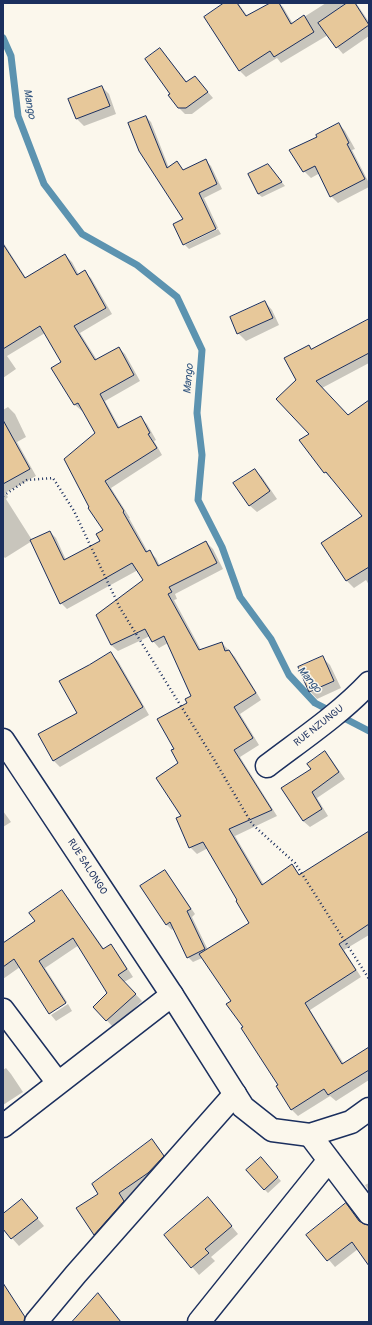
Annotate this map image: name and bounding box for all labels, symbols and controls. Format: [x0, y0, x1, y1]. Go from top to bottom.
water label: Mango [20, 88, 38, 120]
water label: Mango [181, 363, 197, 395]
water label: Mango [294, 664, 324, 696]
street label: RUE NZUNGU [292, 703, 346, 749]
street label: RUE SALONGO [65, 837, 109, 897]

